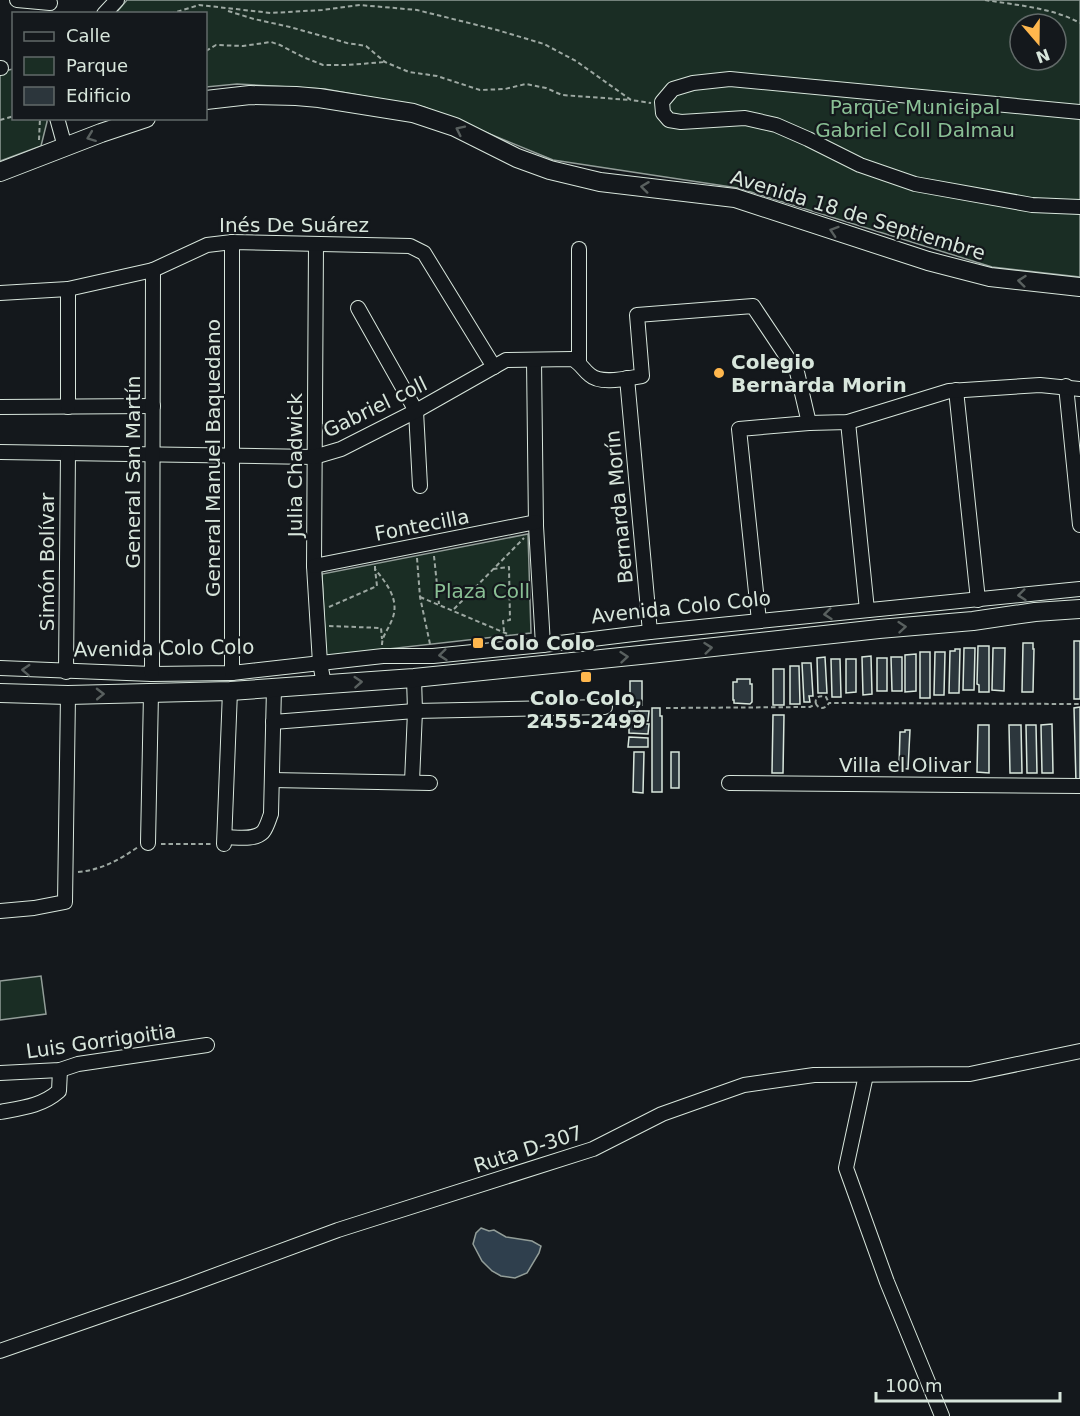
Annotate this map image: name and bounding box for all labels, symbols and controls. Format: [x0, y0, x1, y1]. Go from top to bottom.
legend [12, 12, 207, 120]
north arrow [1008, 12, 1068, 72]
text: Calle [66, 25, 111, 46]
text: N [1033, 44, 1053, 67]
text: Parque [66, 55, 128, 76]
text: Edificio [66, 85, 131, 106]
park label: Parque Municipal Gabriel Coll Dalmau [815, 95, 1015, 142]
one-way arrow [456, 126, 467, 137]
one-way arrow [86, 130, 97, 143]
street label: Avenida 18 de Septiembre [728, 165, 988, 265]
one-way arrow [640, 181, 649, 194]
street label: Inés De Suárez [219, 213, 369, 237]
one-way arrow [829, 225, 840, 238]
one-way arrow [1017, 275, 1026, 288]
street label: General Manuel Baquedano [201, 319, 225, 597]
place label: Colegio Bernarda Morin [731, 350, 907, 397]
marker: Colegio Bernarda Morin [712, 366, 726, 380]
street label: Gabriel coll [319, 371, 431, 443]
street label: General San Martín [121, 376, 145, 568]
street label: Julia Chadwick [283, 392, 307, 539]
street label: Bernarda Morín [600, 429, 638, 585]
street label: Simón Bolívar [35, 492, 59, 631]
street label: Fontecilla [373, 504, 471, 546]
park label: Plaza Coll [434, 579, 530, 603]
street label: Avenida Colo Colo [590, 586, 772, 628]
one-way arrow [1017, 588, 1026, 601]
one-way arrow [823, 607, 832, 620]
one-way arrow [898, 621, 907, 634]
place label: Colo Colo [490, 631, 595, 655]
street label: Avenida Colo Colo [74, 634, 254, 662]
marker: Colo Colo [471, 636, 485, 650]
one-way arrow [704, 642, 713, 655]
one-way arrow [439, 648, 448, 660]
one-way arrow [620, 651, 629, 664]
one-way arrow [22, 663, 31, 676]
marker: Colo Colo, 2455-2499 [579, 670, 593, 684]
one-way arrow [354, 676, 363, 689]
place label: Colo Colo, 2455-2499 [526, 686, 646, 733]
one-way arrow [96, 688, 105, 700]
street label: Villa el Olivar [839, 753, 972, 777]
street label: Luis Gorrigoitia [24, 1019, 178, 1063]
street label: Ruta D-307 [471, 1120, 585, 1178]
scale bar [876, 1365, 1060, 1403]
text: 100 m [885, 1375, 943, 1396]

